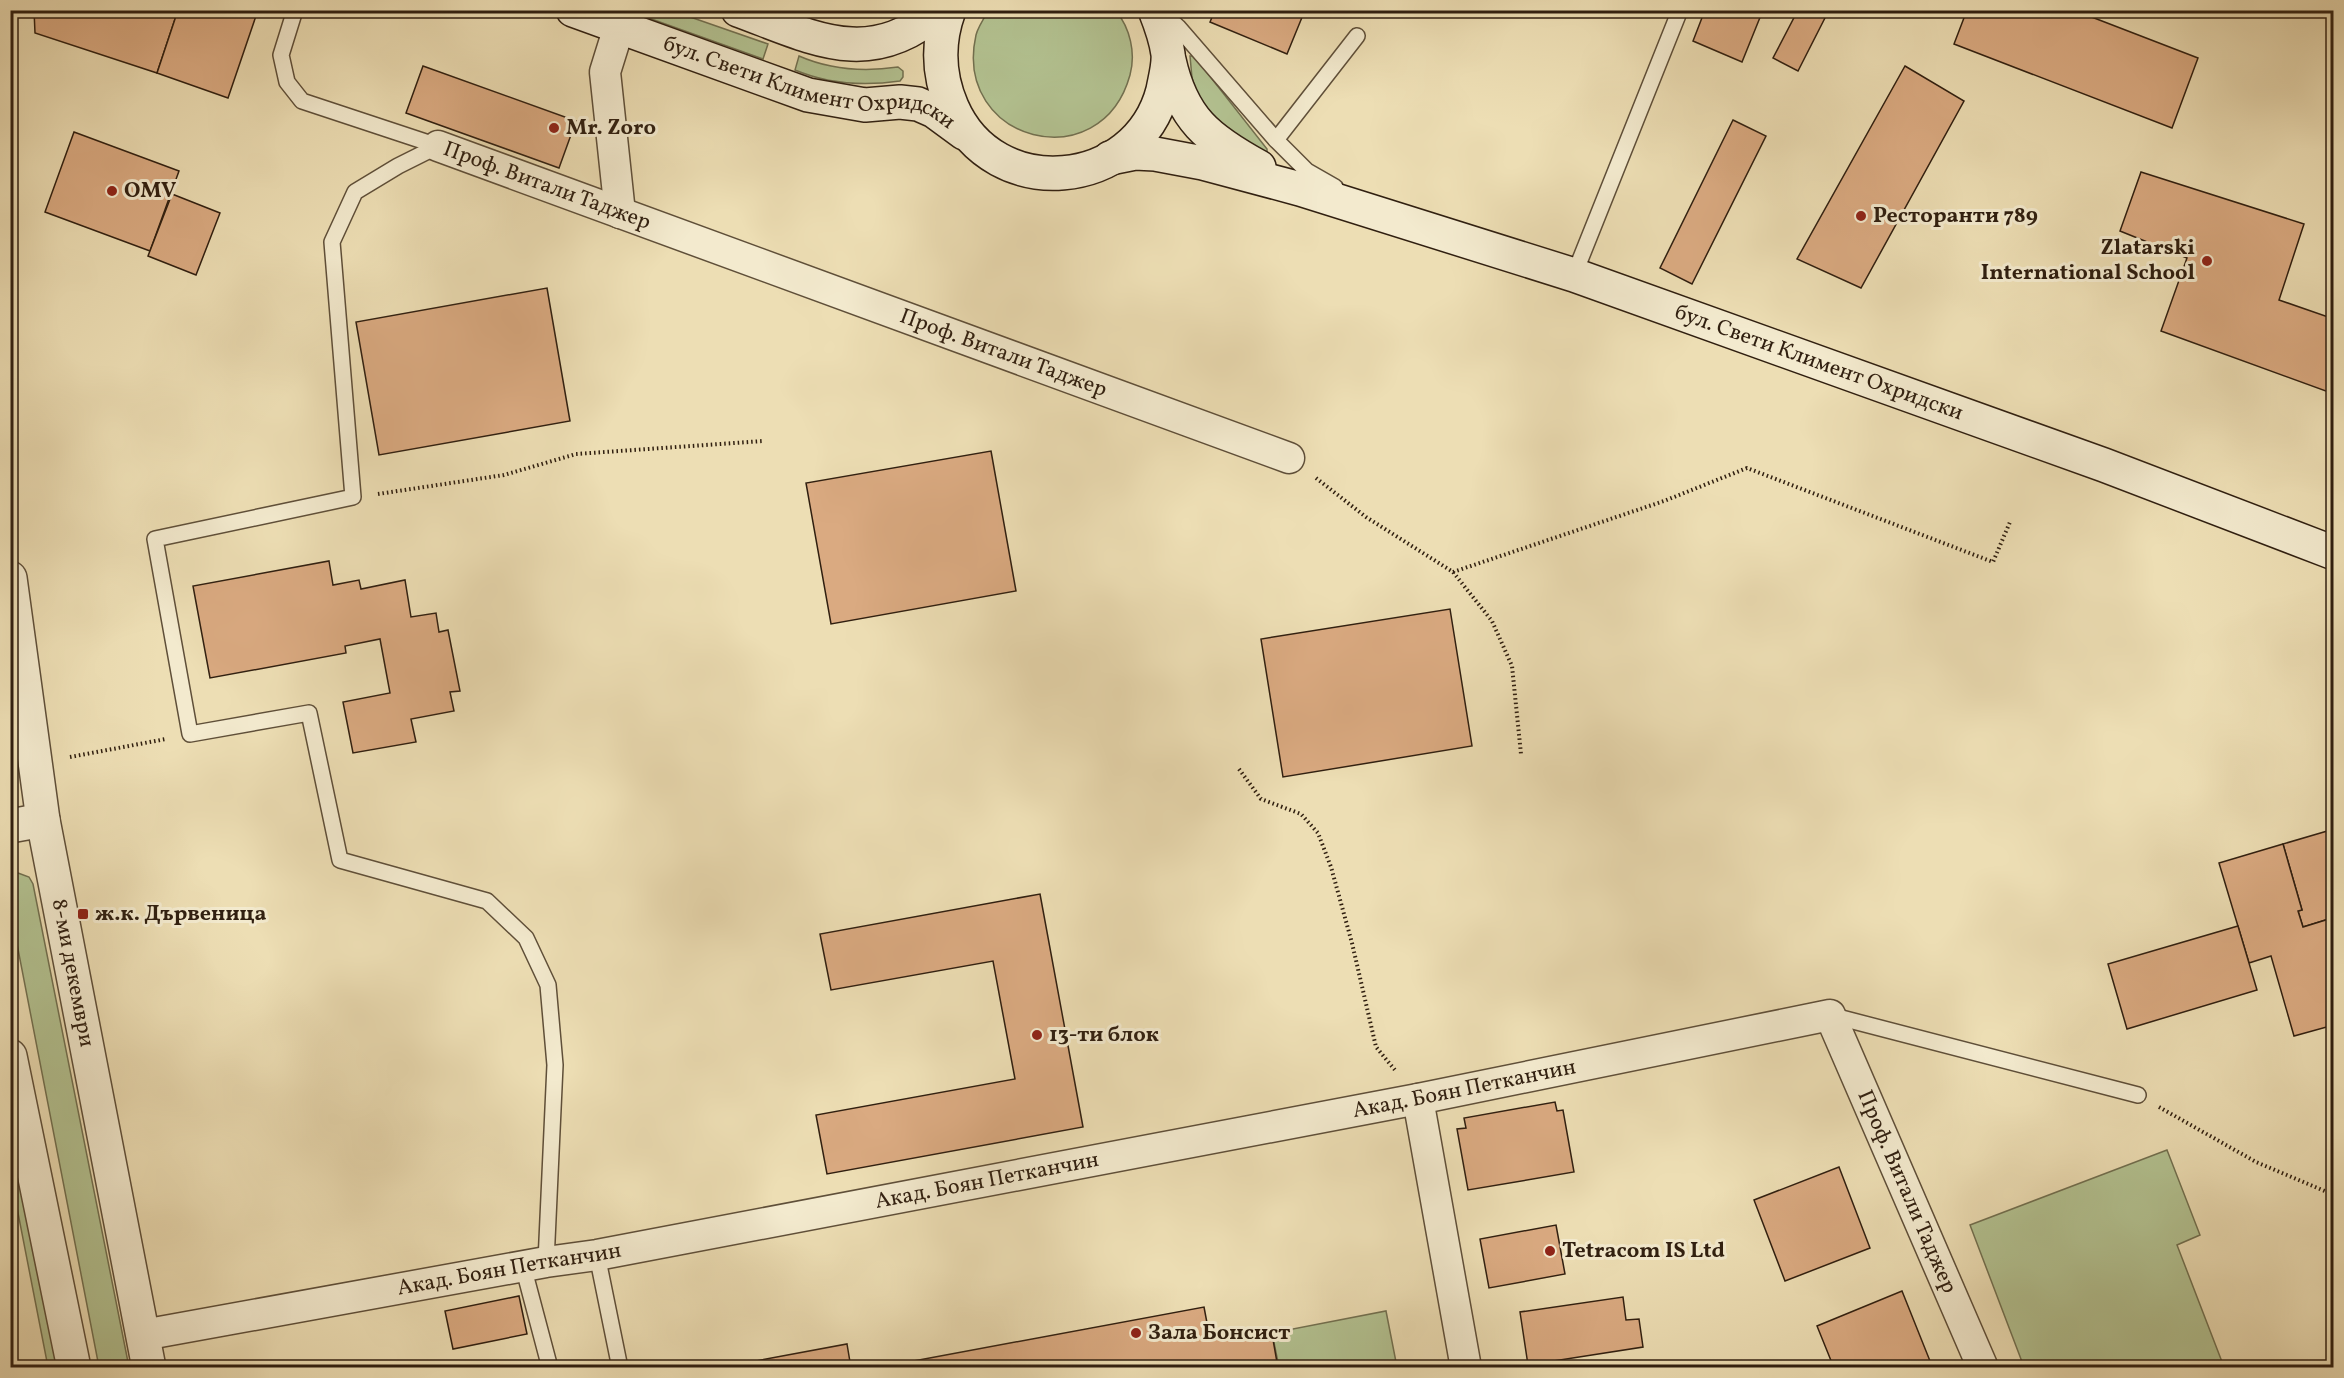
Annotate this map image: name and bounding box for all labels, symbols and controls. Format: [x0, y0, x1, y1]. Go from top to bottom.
street label: бул. Свети Климент Охридски [659, 28, 962, 137]
place label: Mr. Zoro [566, 113, 656, 144]
marker: Mr. Zoro [547, 121, 561, 135]
street label: Проф. Витали Таджер [439, 134, 655, 238]
place label: OMV [124, 176, 176, 207]
marker: OMV [105, 184, 119, 198]
place label: Ресторанти 789 [1873, 201, 2038, 232]
marker: Ресторанти 789 [1854, 209, 1868, 223]
place label: Zlatarski International School [1981, 233, 2195, 289]
marker: Zlatarski International School [2200, 254, 2214, 268]
street label: бул. Свети Климент Охридски [1670, 297, 1967, 429]
street label: Проф. Витали Таджер [895, 301, 1111, 405]
street label: 8-ми декември [43, 896, 102, 1050]
place label: ж.к. Дървеница [95, 899, 267, 930]
marker: ж.к. Дървеница [76, 907, 90, 921]
place label: 13-ти блок [1049, 1020, 1159, 1051]
marker: 13-ти блок [1030, 1028, 1044, 1042]
street label: Акад. Боян Петканчин [1350, 1052, 1579, 1127]
street label: Проф. Витали Таджер [1849, 1085, 1964, 1298]
street label: Акад. Боян Петканчин [873, 1144, 1101, 1217]
street label: Акад. Боян Петканчин [395, 1235, 624, 1304]
place label: Tetracom IS Ltd [1562, 1236, 1725, 1267]
marker: Tetracom IS Ltd [1543, 1244, 1557, 1258]
place label: Зала Бонсист [1148, 1318, 1290, 1349]
marker: Зала Бонсист [1129, 1326, 1143, 1340]

